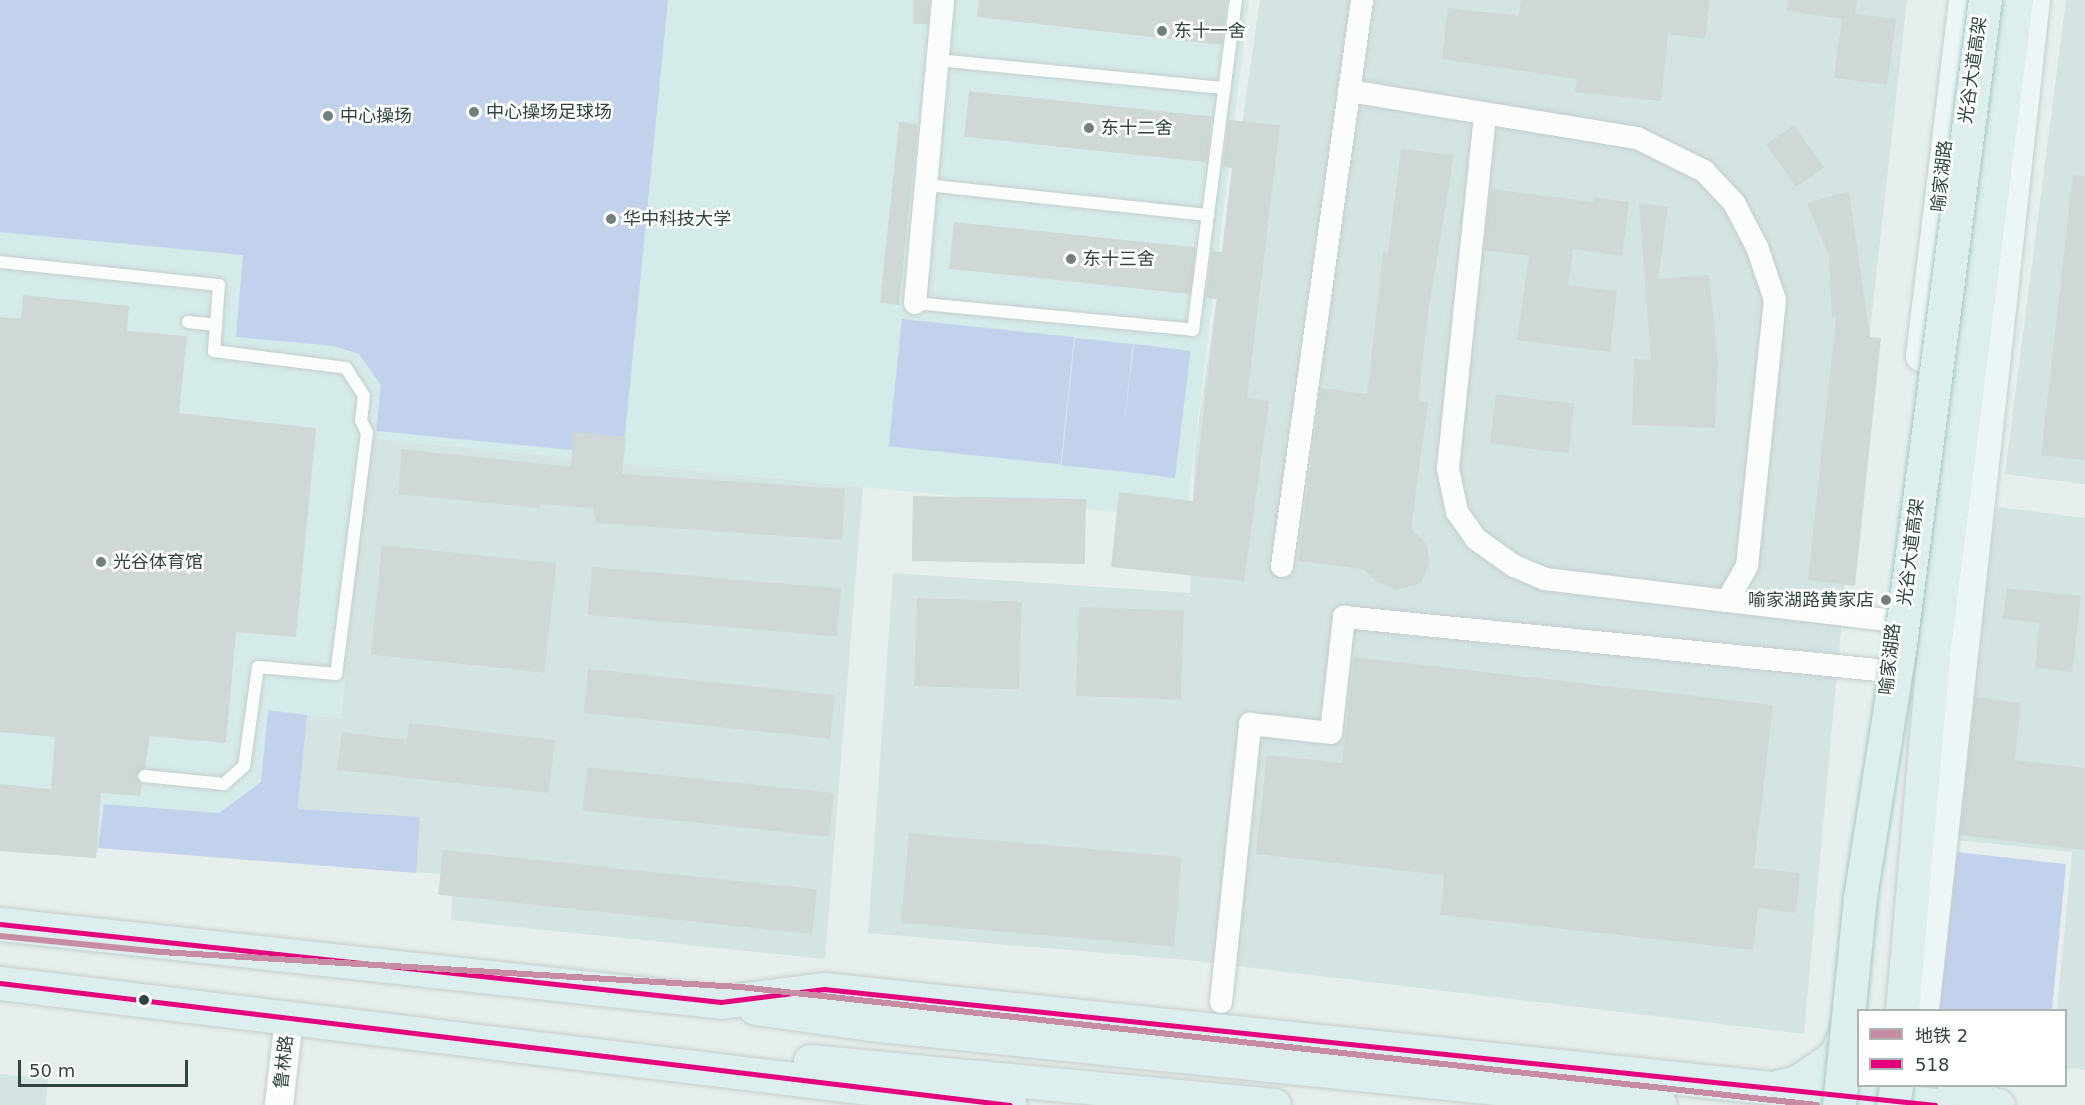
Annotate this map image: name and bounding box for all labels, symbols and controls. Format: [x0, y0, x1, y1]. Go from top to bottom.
street label: 光谷大道高架 [1955, 15, 1991, 125]
place label: 东十一舍 [1174, 20, 1246, 42]
marker: 东十一舍 [1155, 24, 1169, 38]
place label: 中心操场足球场 [486, 101, 612, 123]
place label: 中心操场 [340, 105, 412, 127]
marker: 中心操场足球场 [467, 105, 481, 119]
marker: 中心操场 [321, 109, 335, 123]
place label: 东十二舍 [1101, 117, 1173, 139]
marker: 东十二舍 [1082, 121, 1096, 135]
street label: 喻家湖路 [1927, 139, 1957, 213]
place label: 华中科技大学 [623, 208, 731, 230]
marker: 华中科技大学 [604, 212, 618, 226]
place label: 东十三舍 [1083, 248, 1155, 270]
marker: 东十三舍 [1064, 252, 1078, 266]
street label: 光谷大道高架 [1894, 497, 1928, 607]
place label: 光谷体育馆 [113, 551, 203, 573]
marker: 光谷体育馆 [94, 555, 108, 569]
place label: 喻家湖路黄家店 [1748, 589, 1874, 611]
marker: 喻家湖路黄家店 [1879, 593, 1893, 607]
street label: 喻家湖路 [1875, 622, 1905, 696]
unlabelled marker [138, 994, 150, 1006]
legend [1857, 1009, 2067, 1087]
text: 地铁 2 [1915, 1025, 1968, 1046]
street label: 鲁林路 [270, 1034, 298, 1090]
scale bar [21, 1048, 190, 1086]
text: 518 [1915, 1054, 1949, 1075]
text: 50 m [29, 1060, 75, 1081]

